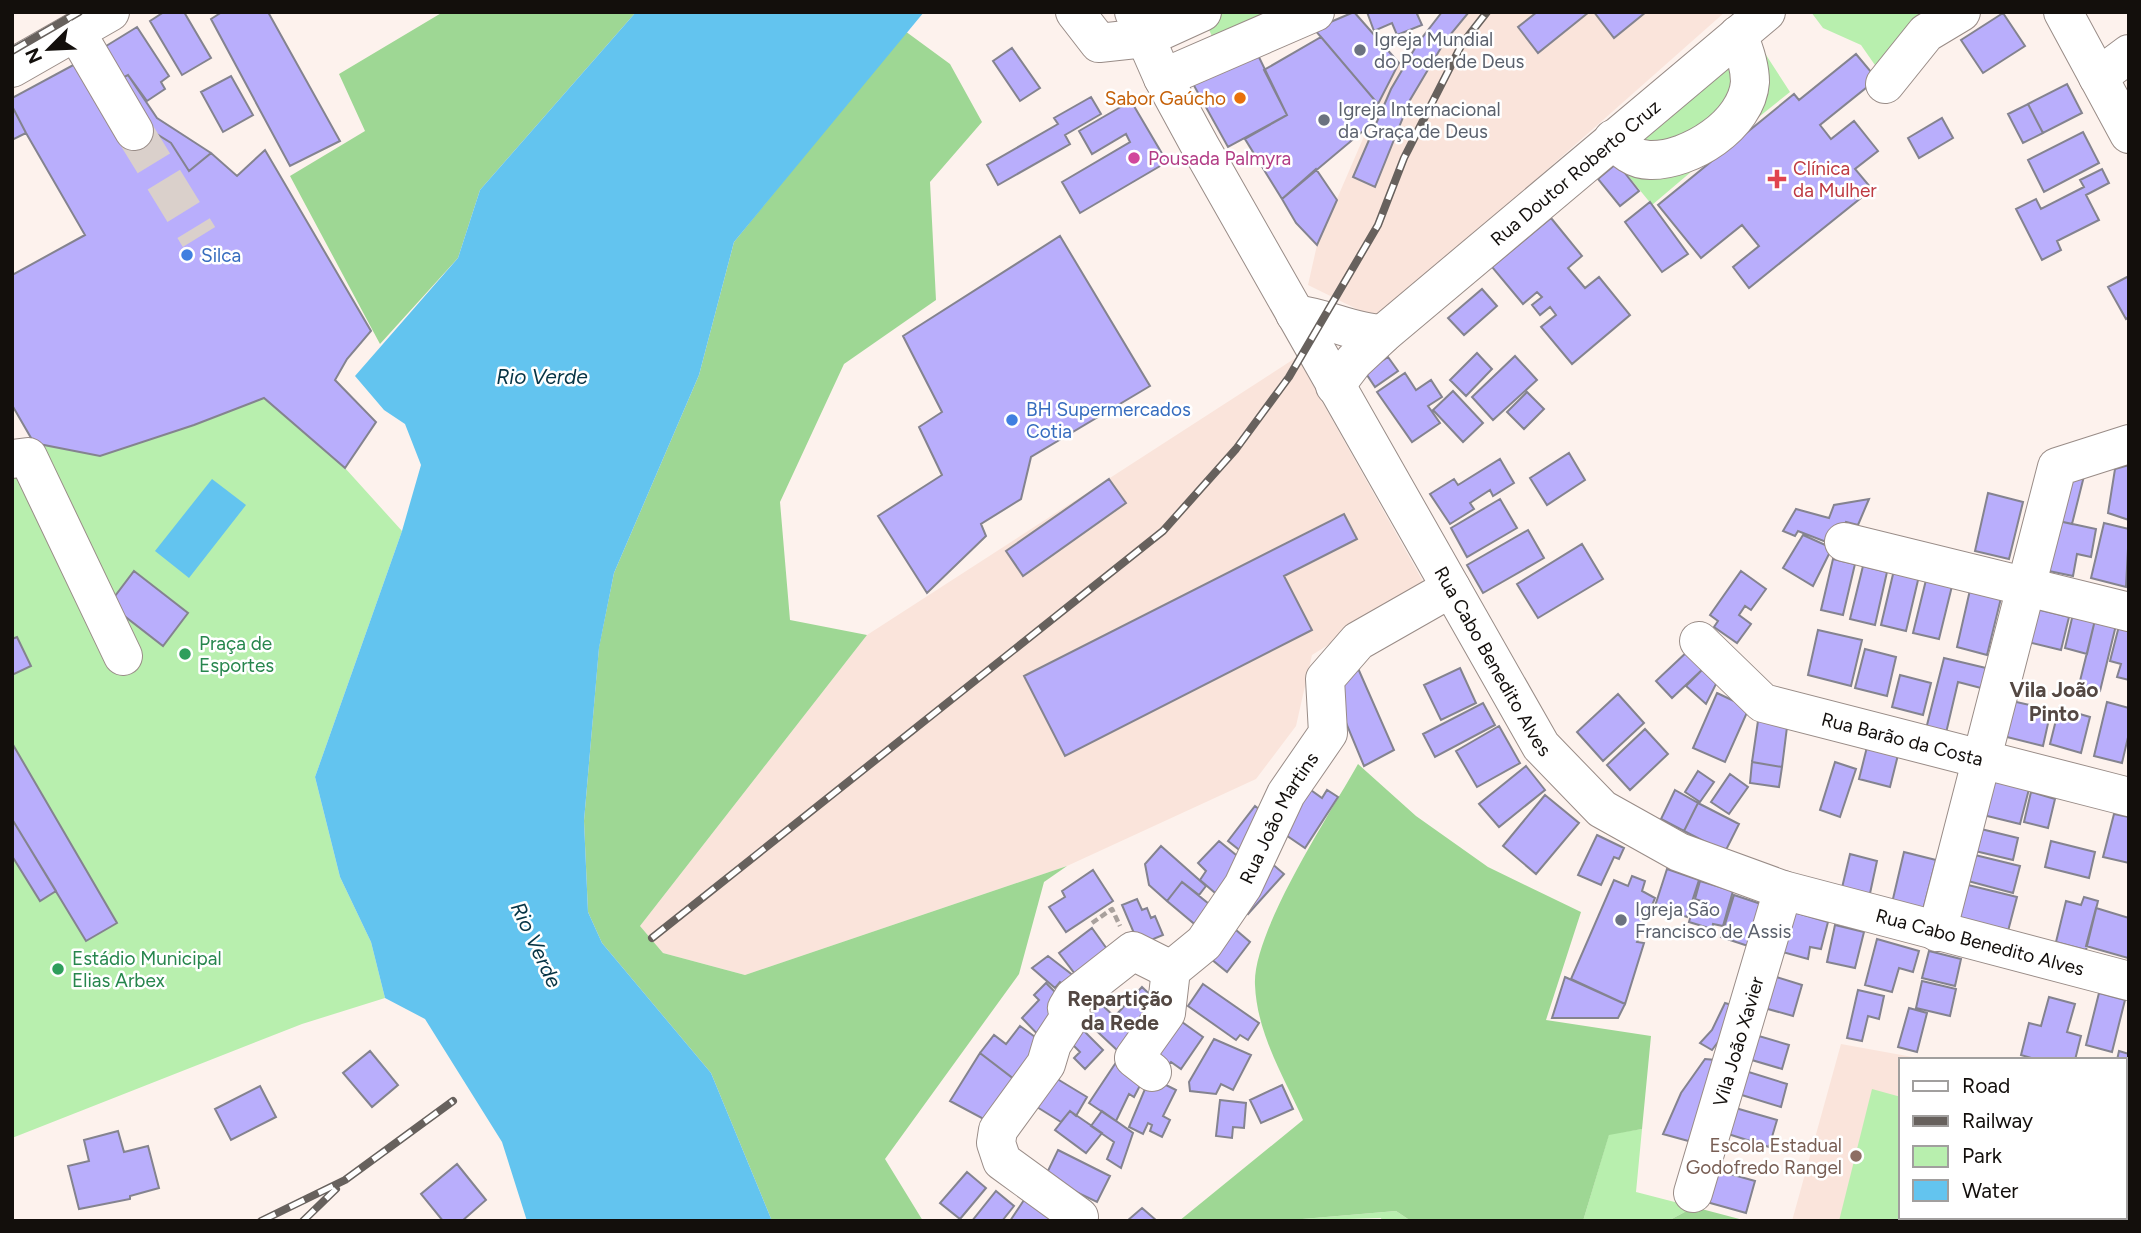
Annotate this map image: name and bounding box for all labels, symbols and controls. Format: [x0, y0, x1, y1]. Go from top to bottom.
north arrow [14, 14, 84, 84]
place label: Igreja Mundial do Poder de Deus [1374, 28, 1525, 73]
marker: Igreja Mundial do Poder de Deus [1352, 42, 1368, 58]
text: N [20, 44, 47, 67]
place label: Sabor Gaúcho [1105, 87, 1226, 110]
marker: Sabor Gaúcho [1232, 90, 1248, 106]
street label: Rua Doutor Roberto Cruz [1486, 95, 1665, 251]
place label: Igreja Internacional da Graça de Deus [1338, 98, 1501, 143]
marker: Igreja Internacional da Graça de Deus [1316, 112, 1332, 128]
place label: Pousada Palmyra [1148, 147, 1291, 170]
marker: Pousada Palmyra [1126, 150, 1142, 166]
place label: Clínica da Mulher [1793, 157, 1877, 202]
marker: Clínica da Mulher [1767, 169, 1787, 189]
place label: Silca [201, 244, 241, 267]
marker: Silca [179, 247, 195, 263]
water label: Rio Verde [496, 364, 588, 389]
place label: BH Supermercados Cotia [1026, 398, 1191, 443]
marker: BH Supermercados Cotia [1004, 412, 1020, 428]
street label: Rua Cabo Benedito Alves [1429, 562, 1556, 761]
place label: Praça de Esportes [199, 632, 274, 677]
marker: Praça de Esportes [177, 646, 193, 662]
district label: Vila João Pinto [2009, 677, 2099, 726]
street label: Rua Barão da Costa [1819, 707, 1986, 771]
street label: Rua João Martins [1235, 748, 1324, 888]
water label: Rio Verde [506, 898, 567, 992]
place label: Igreja São Francisco de Assis [1635, 898, 1792, 943]
street label: Rua Cabo Benedito Alves [1873, 904, 2087, 981]
marker: Igreja São Francisco de Assis [1613, 912, 1629, 928]
place label: Estádio Municipal Elias Arbex [72, 947, 222, 992]
marker: Estádio Municipal Elias Arbex [50, 961, 66, 977]
street label: Vila João Xavier [1708, 973, 1769, 1109]
district label: Repartição da Rede [1067, 986, 1173, 1035]
legend [1899, 1058, 2127, 1219]
text: Road [1962, 1073, 2010, 1098]
text: Railway [1962, 1108, 2033, 1133]
place label: Escola Estadual Godofredo Rangel [1686, 1134, 1842, 1179]
text: Park [1962, 1143, 2003, 1168]
marker: Escola Estadual Godofredo Rangel [1848, 1148, 1864, 1164]
text: Water [1962, 1178, 2018, 1203]

